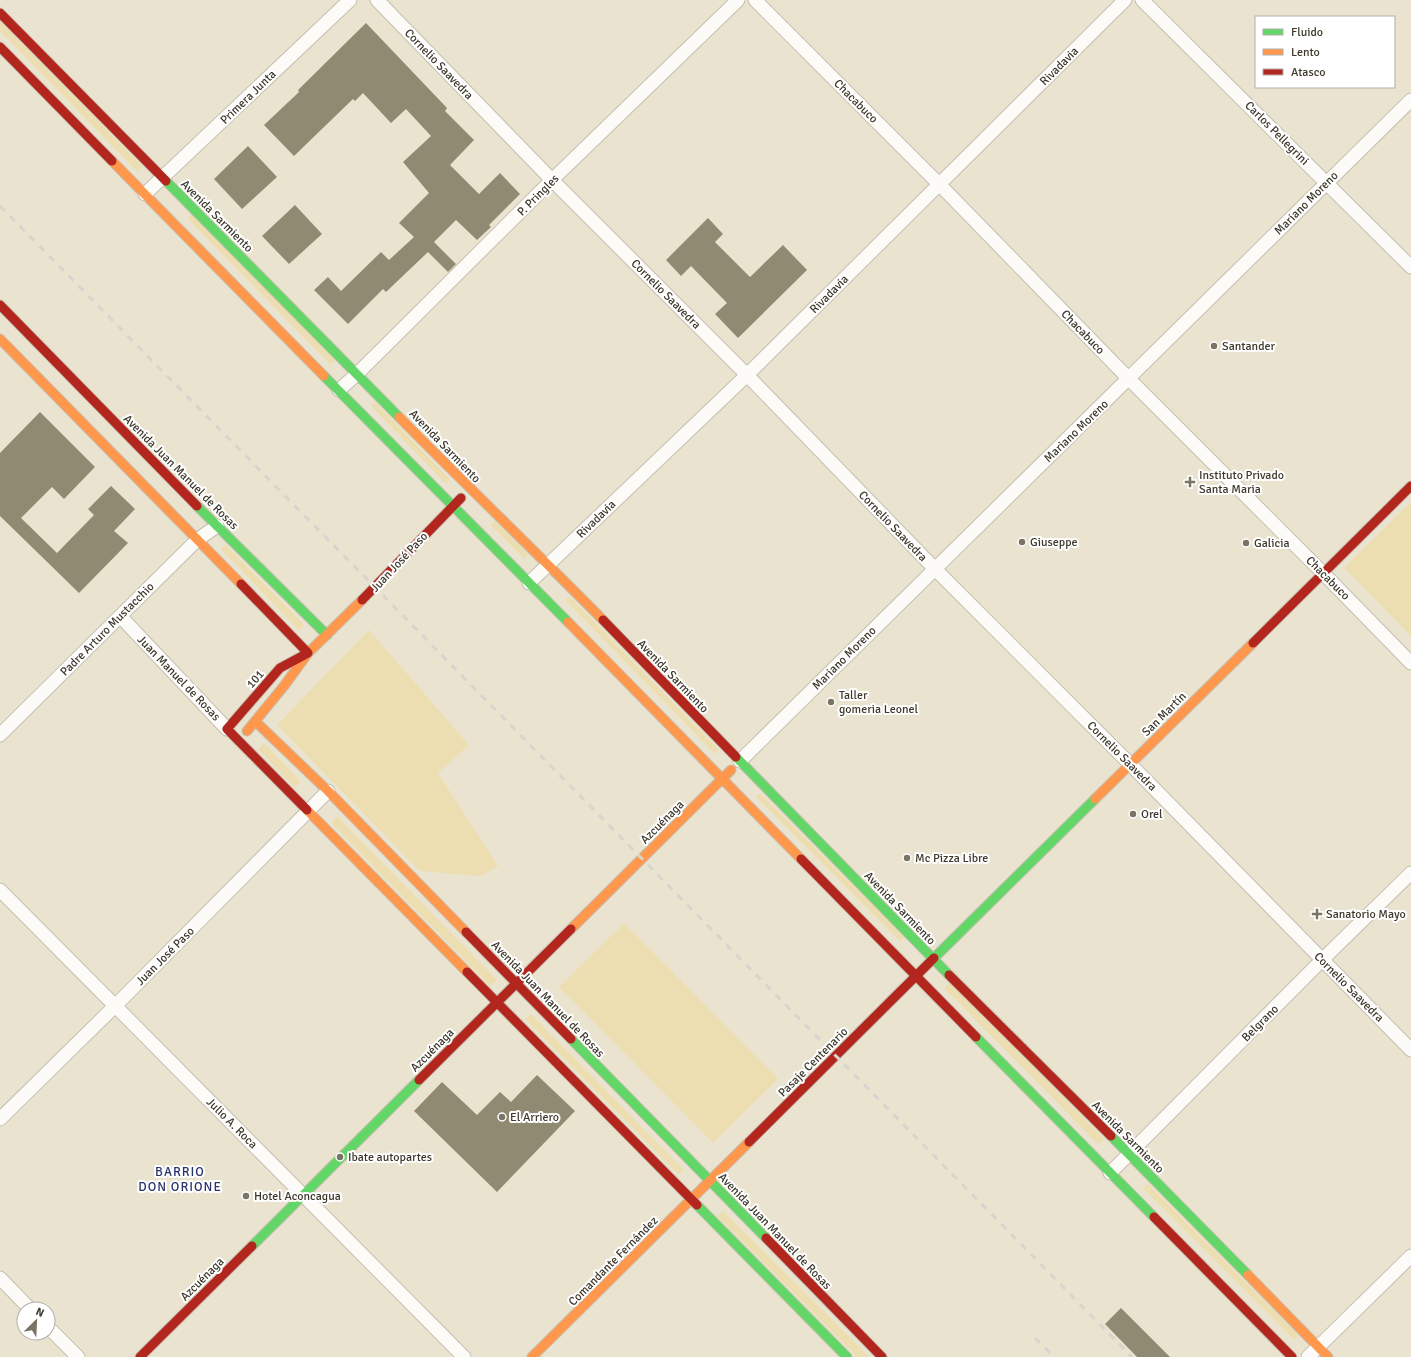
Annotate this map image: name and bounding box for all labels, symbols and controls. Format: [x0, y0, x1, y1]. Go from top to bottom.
legend [1255, 16, 1395, 88]
text: Fluido [1291, 25, 1323, 40]
street label: Cornelio Saavedra [401, 26, 476, 103]
street label: Rivadavia [1037, 44, 1082, 89]
text: Lento [1291, 45, 1320, 60]
text: Atasco [1291, 65, 1326, 80]
street label: Primera Junta [217, 67, 279, 128]
street label: Chacabuco [830, 76, 881, 127]
street label: Carlos Pellegrini [1241, 98, 1312, 169]
street label: Mariano Moreno [1271, 168, 1341, 238]
street label: P. Pringles [514, 171, 562, 219]
street label: Avenida Sarmiento [177, 177, 256, 256]
street label: Cornelio Saavedra [628, 256, 704, 332]
street label: Rivadavia [807, 272, 852, 317]
street label: Chacabuco [1058, 307, 1108, 358]
place label: Santander [1222, 339, 1275, 354]
marker: Santander [1209, 341, 1219, 351]
street label: Mariano Moreno [1041, 397, 1112, 466]
street label: Avenida Sarmiento [406, 407, 483, 486]
street label: Avenida Juan Manuel de Rosas [120, 412, 241, 533]
place label: Instituto Privado Santa Maria [1199, 468, 1284, 497]
marker: Instituto Privado Santa Maria [1184, 476, 1196, 488]
street label: Cornelio Saavedra [855, 488, 930, 565]
street label: Rivadavia [574, 497, 619, 542]
street label: Juan José Paso [368, 529, 431, 596]
place label: Giuseppe [1030, 535, 1078, 550]
place label: Galicia [1254, 536, 1290, 551]
marker: Giuseppe [1017, 537, 1027, 547]
marker: Galicia [1241, 538, 1251, 548]
street label: Chacabuco [1302, 553, 1353, 604]
street label: Padre Arturo Mustacchio [57, 579, 157, 679]
street label: Mariano Moreno [809, 623, 879, 693]
street label: Juan Manuel de Rosas [134, 632, 223, 724]
street label: Avenida Sarmiento [634, 637, 711, 716]
street label: 101 [243, 667, 267, 692]
place label: Taller gomeria Leonel [839, 688, 918, 717]
street label: San Martín [1139, 689, 1190, 740]
marker: Taller gomeria Leonel [826, 697, 836, 707]
street label: Cornelio Saavedra [1084, 718, 1160, 794]
street label: Azcuénaga [637, 797, 687, 847]
place label: Orel [1141, 807, 1163, 822]
marker: Orel [1128, 809, 1138, 819]
place label: Mc Pizza Libre [915, 851, 988, 866]
marker: Mc Pizza Libre [902, 853, 912, 863]
street label: Avenida Sarmiento [861, 869, 938, 948]
place label: Sanatorio Mayo [1326, 907, 1406, 922]
marker: Sanatorio Mayo [1311, 908, 1323, 920]
street label: Juan José Paso [133, 924, 198, 989]
street label: Avenida Juan Manuel de Rosas [488, 938, 607, 1061]
street label: Cornelio Saavedra [1311, 949, 1387, 1025]
street label: Belgrano [1239, 1002, 1282, 1045]
street label: Pasaje Centenario [775, 1024, 851, 1100]
street label: Azcuénaga [407, 1025, 457, 1075]
street label: Julio A. Roca [203, 1095, 260, 1152]
street label: Avenida Sarmiento [1088, 1098, 1167, 1177]
place label: El Arriero [510, 1110, 559, 1125]
marker: El Arriero [497, 1112, 507, 1122]
place label: Ibate autopartes [348, 1150, 432, 1165]
marker: Ibate autopartes [335, 1152, 345, 1162]
district label: BARRIO DON ORIONE [138, 1164, 222, 1195]
street label: Avenida Juan Manuel de Rosas [715, 1170, 834, 1293]
place label: Hotel Aconcagua [254, 1189, 341, 1204]
marker: Hotel Aconcagua [241, 1191, 251, 1201]
street label: Comandante Fernández [565, 1213, 661, 1309]
street label: Azcuénaga [177, 1254, 227, 1304]
north arrow [16, 1301, 56, 1341]
text: N [34, 1305, 46, 1320]

